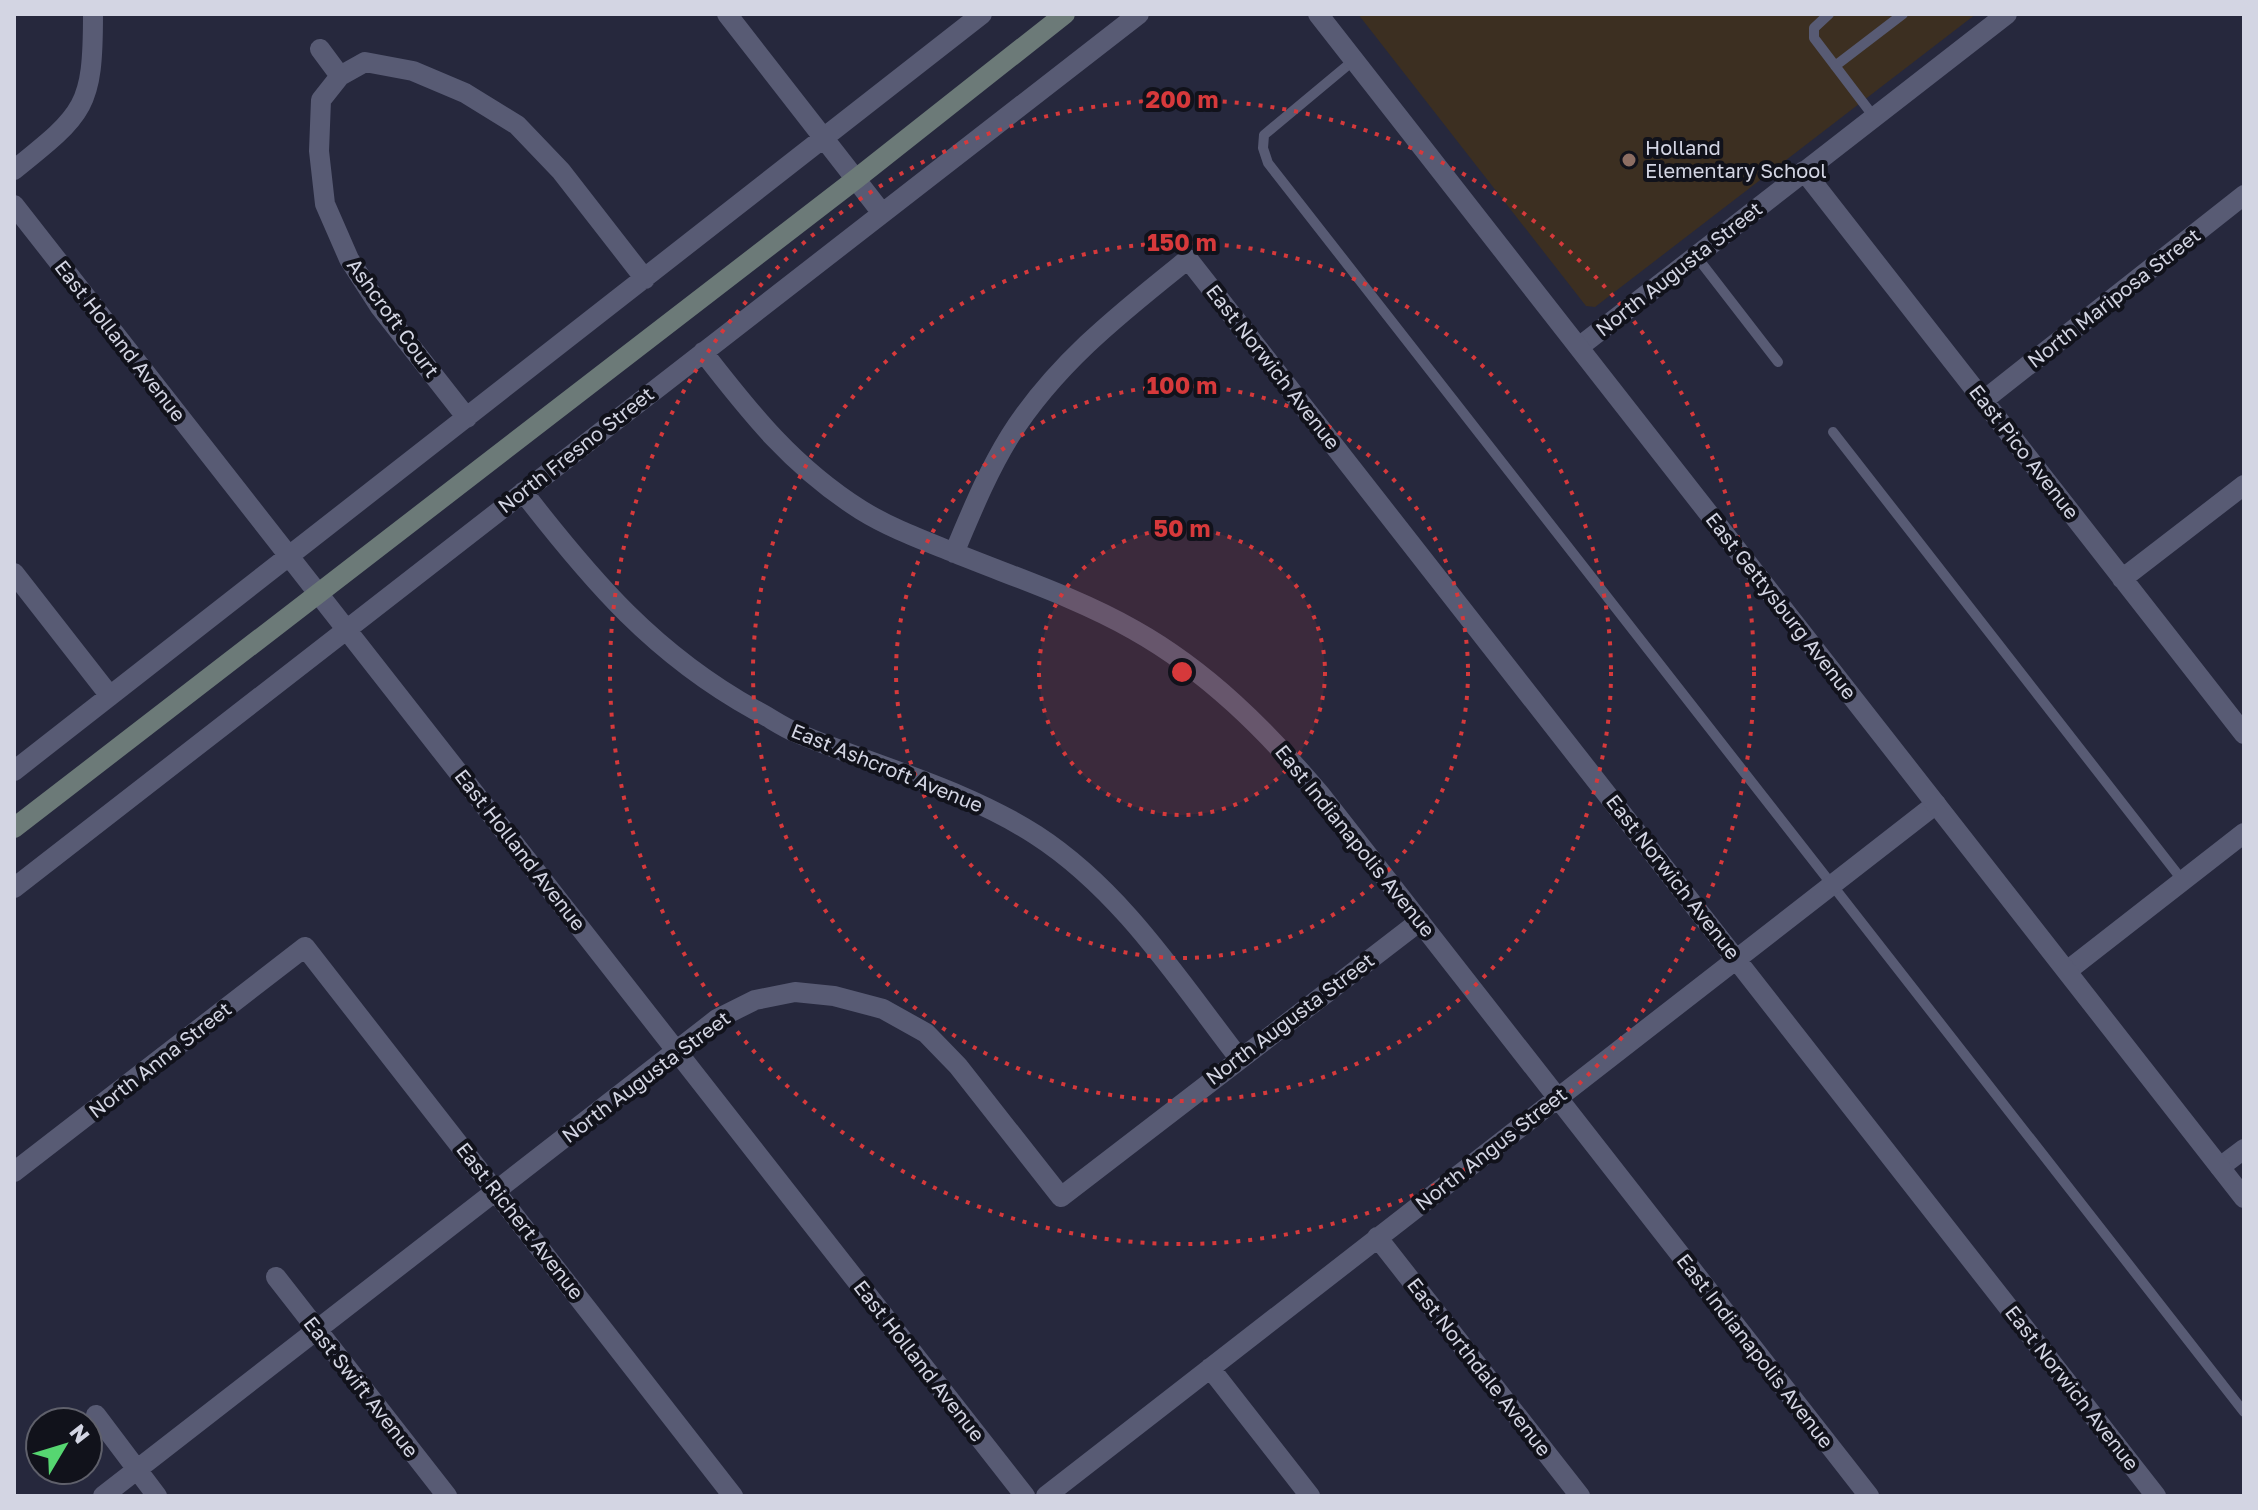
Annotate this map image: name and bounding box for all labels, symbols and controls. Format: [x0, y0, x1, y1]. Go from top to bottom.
text: 200 m [1146, 84, 1218, 113]
place label: Holland Elementary School [1645, 135, 1827, 182]
marker: Holland Elementary School [1620, 151, 1638, 169]
street label: North Augusta Street [1590, 196, 1766, 341]
street label: North Mariposa Street [2022, 222, 2205, 372]
text: 150 m [1147, 227, 1217, 256]
street label: Ashcroft Court [343, 253, 445, 381]
street label: East Holland Avenue [50, 255, 191, 426]
street label: East Norwich Avenue [1202, 279, 1346, 454]
text: 100 m [1147, 370, 1217, 399]
street label: East Pico Avenue [1965, 379, 2085, 523]
street label: North Fresno Street [493, 381, 658, 517]
street label: East Gettysburg Avenue [1701, 507, 1862, 704]
text: 50 m [1153, 513, 1211, 542]
centre of rings [1168, 658, 1196, 686]
street label: East Ashcroft Avenue [788, 718, 987, 817]
street label: East Indianapolis Avenue [1271, 739, 1441, 941]
street label: East Holland Avenue [450, 764, 591, 935]
street label: East Norwich Avenue [1602, 789, 1746, 964]
street label: North Augusta Street [1201, 947, 1378, 1089]
street label: North Anna Street [83, 996, 235, 1122]
street label: North Augusta Street [557, 1005, 734, 1147]
street label: North Angus Street [1410, 1082, 1571, 1215]
street label: East Richert Avenue [452, 1137, 589, 1304]
street label: East Indianapolis Avenue [1672, 1248, 1839, 1452]
street label: East Northdale Avenue [1403, 1272, 1557, 1460]
street label: East Holland Avenue [849, 1275, 990, 1446]
street label: East Norwich Avenue [2001, 1300, 2145, 1475]
street label: East Swift Avenue [299, 1311, 424, 1462]
north arrow [24, 1406, 104, 1486]
text: N [64, 1418, 96, 1448]

